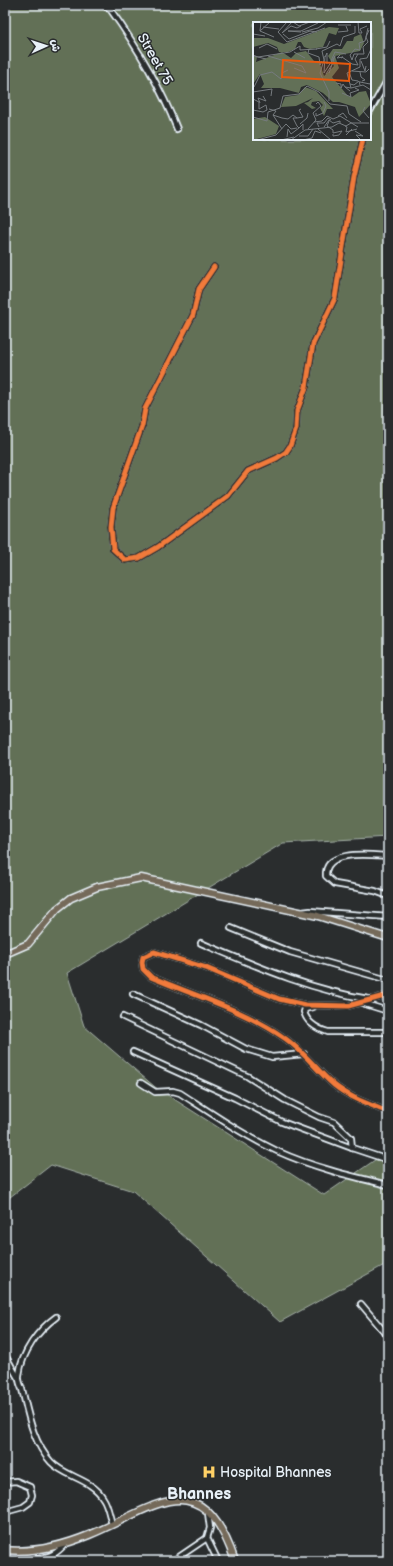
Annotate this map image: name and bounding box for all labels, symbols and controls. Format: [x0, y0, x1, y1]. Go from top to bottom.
inset map [253, 22, 371, 140]
north arrow [26, 26, 66, 66]
street label: Street 75 [133, 30, 177, 88]
text: ش [49, 39, 62, 52]
hospital icon: Hospital Bhannes [201, 1464, 217, 1480]
place label: Hospital Bhannes [220, 1464, 332, 1481]
district label: Bhannes [167, 1485, 231, 1504]

